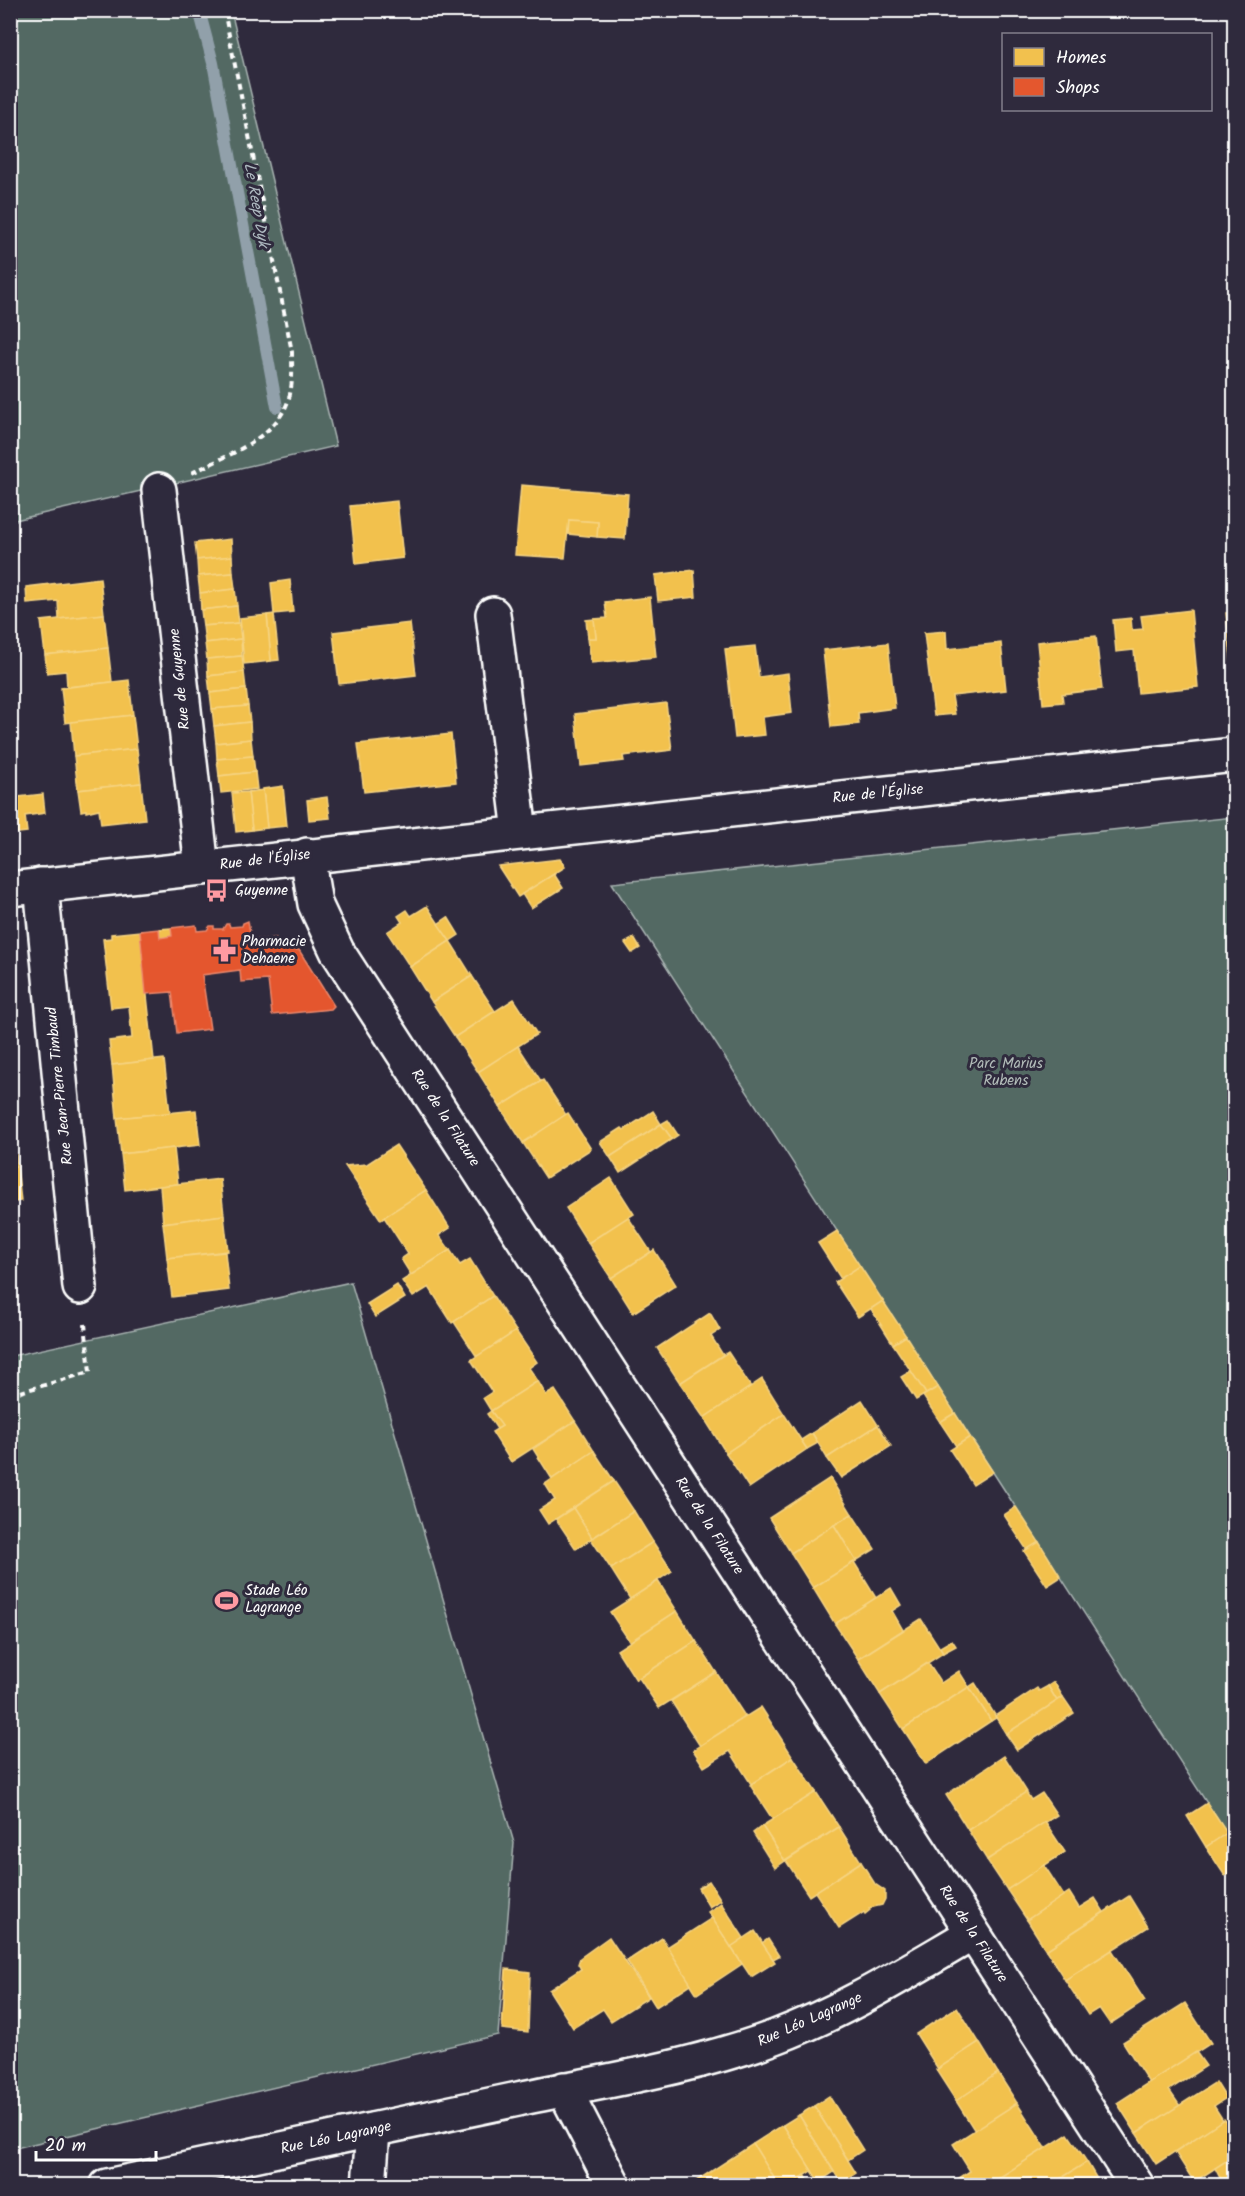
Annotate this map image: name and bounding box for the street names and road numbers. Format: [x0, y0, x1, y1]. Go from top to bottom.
street label: Rue de Guyenne [163, 627, 197, 731]
street label: Rue de l'Église [831, 777, 925, 811]
street label: Rue de l'Église [218, 843, 312, 877]
street label: Rue Jean-Pierre Timbaud [40, 1005, 80, 1166]
street label: Rue de la Filature [404, 1064, 486, 1172]
street label: Rue de la Filature [668, 1472, 750, 1580]
street label: Rue de la Filature [932, 1880, 1014, 1988]
street label: Rue Léo Lagrange [754, 1986, 867, 2054]
street label: Rue Léo Lagrange [278, 2115, 394, 2161]

